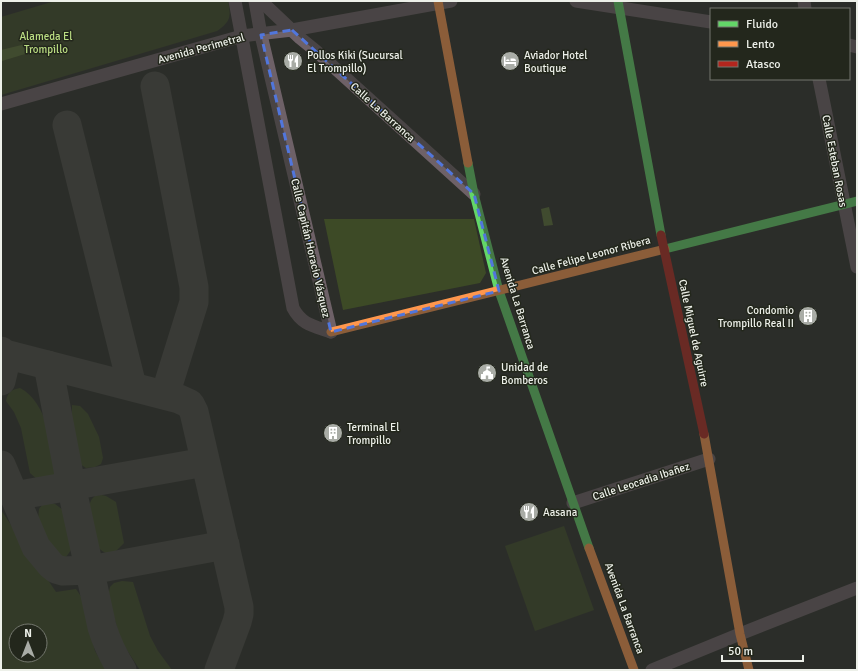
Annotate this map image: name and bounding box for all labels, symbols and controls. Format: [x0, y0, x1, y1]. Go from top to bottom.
legend [710, 8, 850, 80]
text: Fluido [746, 17, 778, 32]
park label: Alameda El Trompillo [20, 30, 73, 56]
street label: Avenida Perimetral [156, 31, 246, 66]
text: Lento [746, 37, 775, 52]
place label: Pollos Kiki (Sucursal El Trompillo) [307, 49, 403, 75]
place label: Aviador Hotel Boutique [524, 49, 587, 75]
restaurant icon: Pollos Kiki (Sucursal El Trompillo) [282, 50, 304, 72]
hotel icon: Aviador Hotel Boutique [499, 50, 521, 72]
text: Atasco [746, 57, 781, 72]
street label: Calle La Barranca [348, 80, 418, 145]
street label: Calle Esteban Rosas [819, 114, 850, 209]
street label: Calle Capitán Horacio Vásquez [288, 177, 333, 319]
street label: Calle Felipe Leonor Ribera [530, 233, 652, 278]
street label: Avenida La Barranca [497, 255, 538, 351]
street label: Calle Miguel de Aguirre [676, 278, 711, 388]
place label: Condomio Trompillo Real II [718, 304, 794, 330]
building icon: Condomio Trompillo Real II [797, 305, 819, 327]
place label: Unidad de Bomberos [501, 361, 548, 387]
public building icon: Unidad de Bomberos [476, 362, 498, 384]
place label: Terminal El Trompillo [347, 421, 399, 447]
building icon: Terminal El Trompillo [322, 422, 344, 444]
street label: Calle Leocadia Ibañez [591, 460, 692, 503]
restaurant icon: Aasana [518, 501, 540, 523]
place label: Aasana [543, 506, 578, 519]
street label: Avenida La Barranca [602, 561, 647, 656]
north arrow [8, 623, 48, 663]
text: N [24, 627, 32, 640]
scale bar [722, 637, 803, 663]
text: 50 m [728, 644, 753, 659]

